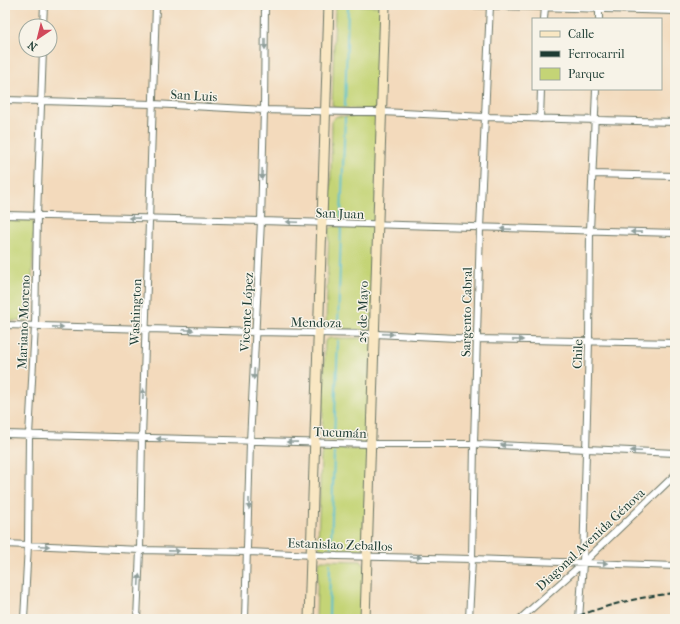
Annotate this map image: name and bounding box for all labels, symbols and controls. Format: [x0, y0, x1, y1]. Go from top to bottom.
north arrow [18, 18, 58, 58]
legend [532, 18, 662, 90]
text: Calle [568, 27, 594, 41]
text: N [25, 38, 40, 54]
one-way arrow [262, 38, 268, 51]
text: Ferrocarril [568, 47, 625, 61]
text: Parque [568, 67, 605, 81]
street label: San Luis [170, 87, 218, 104]
one-way arrow [259, 168, 266, 180]
street label: San Juan [315, 205, 365, 222]
one-way arrow [128, 214, 140, 221]
one-way arrow [285, 219, 298, 225]
one-way arrow [499, 226, 512, 232]
one-way arrow [630, 229, 642, 236]
street label: Sargento Cabral [458, 267, 475, 357]
street label: Vicente López [237, 272, 256, 353]
street label: Mariano Moreno [14, 274, 33, 369]
street label: Washington [127, 278, 144, 347]
street label: 25 de Mayo [354, 280, 371, 343]
street label: Mendoza [290, 315, 343, 330]
one-way arrow [52, 324, 65, 330]
one-way arrow [182, 327, 195, 333]
one-way arrow [382, 331, 394, 338]
one-way arrow [512, 337, 525, 343]
street label: Chile [569, 338, 586, 369]
one-way arrow [250, 368, 257, 380]
one-way arrow [140, 388, 147, 400]
street label: Tucumán [313, 424, 367, 441]
one-way arrow [155, 436, 168, 442]
one-way arrow [285, 439, 298, 445]
one-way arrow [499, 442, 512, 448]
one-way arrow [630, 448, 642, 455]
street label: Diagonal Avenida Génova [533, 484, 648, 594]
one-way arrow [246, 498, 252, 511]
street label: Estanislao Zeballos [287, 535, 393, 554]
one-way arrow [38, 543, 51, 549]
one-way arrow [168, 548, 181, 554]
one-way arrow [410, 554, 422, 561]
one-way arrow [596, 560, 608, 567]
one-way arrow [135, 574, 142, 586]

